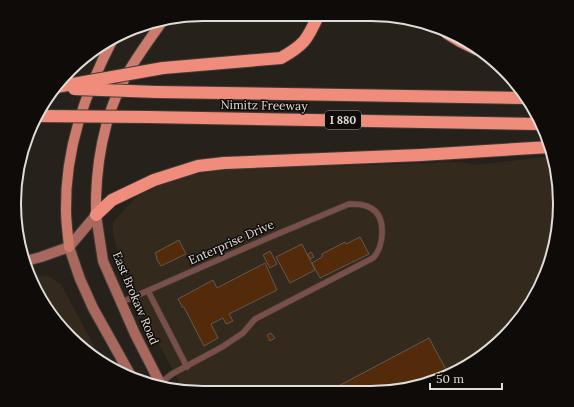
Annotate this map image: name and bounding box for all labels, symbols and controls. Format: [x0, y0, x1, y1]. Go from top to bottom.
street label: Nimitz Freeway [220, 97, 308, 113]
road number: I 880 [325, 111, 361, 129]
street label: Enterprise Drive [186, 216, 276, 268]
street label: East Brokaw Road [110, 249, 162, 347]
scale bar [430, 365, 502, 391]
text: 50 m [436, 371, 464, 386]

